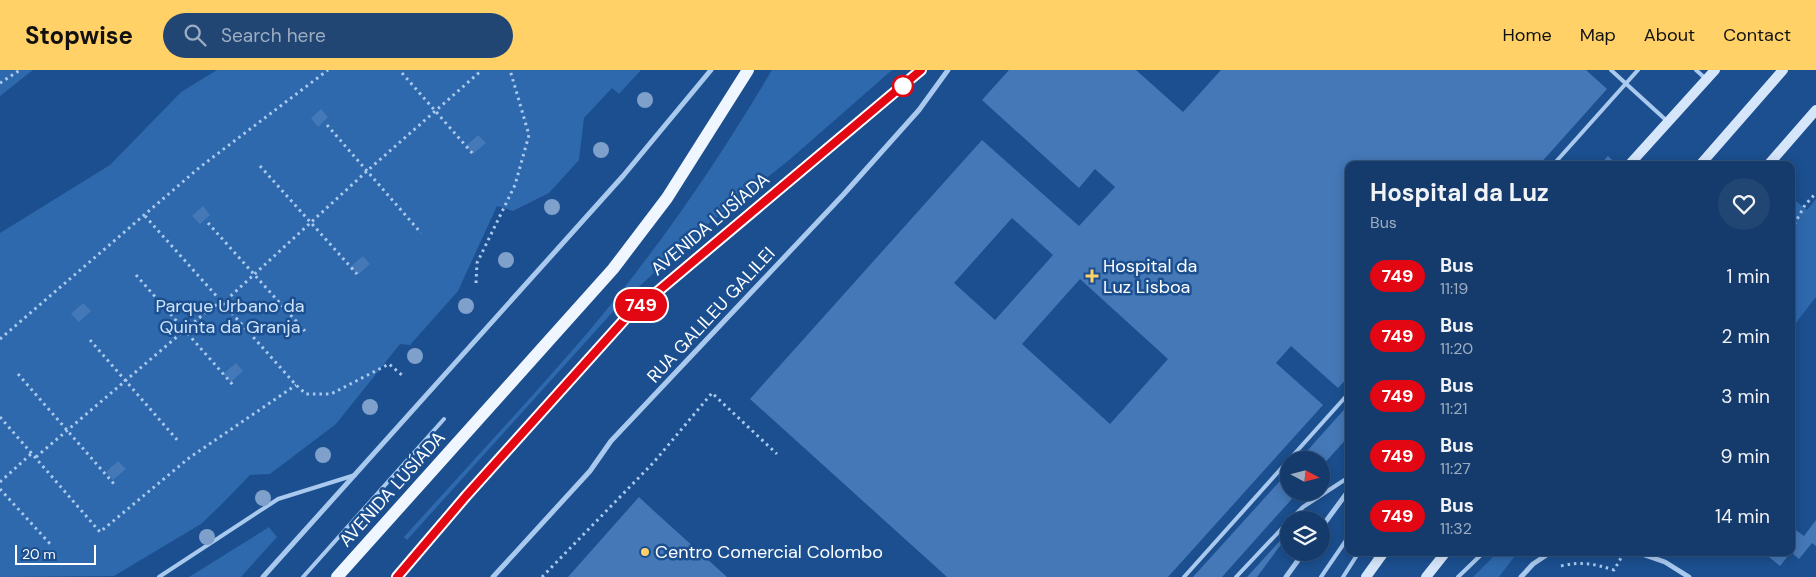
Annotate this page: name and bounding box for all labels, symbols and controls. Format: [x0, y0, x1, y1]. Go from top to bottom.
search box [163, 13, 513, 58]
text: Stopwise [25, 20, 133, 51]
icon: search [181, 21, 209, 49]
text: Search here [221, 23, 326, 48]
text: Home [1502, 23, 1552, 47]
text: Map [1580, 23, 1616, 47]
text: About [1644, 23, 1695, 47]
text: Contact [1723, 23, 1791, 47]
unlabelled marker [892, 75, 914, 97]
street label: AVENIDA LUSÍADA [646, 167, 774, 281]
text: Hospital da Luz [1370, 177, 1549, 208]
button: heart [1718, 178, 1770, 230]
text: Bus [1370, 212, 1397, 233]
street label: RUA GALILEU GALILEI [642, 242, 780, 388]
text: Bus [1440, 253, 1474, 278]
place label: Hospital da Luz Lisboa [1103, 254, 1197, 299]
text: 749 [1382, 264, 1413, 288]
text: 1 min [1727, 264, 1770, 289]
marker: Hospital da Luz Lisboa [1085, 269, 1099, 283]
text: 11:19 [1440, 278, 1468, 299]
line badge: 749 [612, 289, 670, 321]
text: 749 [625, 293, 657, 317]
park label: Parque Urbano da Quinta da Granja [155, 294, 305, 339]
text: Bus [1440, 313, 1474, 338]
text: 749 [1382, 324, 1413, 348]
text: 2 min [1722, 324, 1770, 349]
text: 11:20 [1440, 338, 1473, 359]
text: Bus [1440, 373, 1474, 398]
text: 749 [1382, 384, 1413, 408]
text: 3 min [1721, 384, 1770, 409]
text: 11:21 [1440, 398, 1467, 419]
street label: AVENIDA LUSÍADA [334, 426, 450, 552]
text: Bus [1440, 433, 1474, 458]
text: 749 [1382, 444, 1413, 468]
text: 9 min [1721, 444, 1770, 469]
north arrow [1280, 451, 1330, 501]
map controls [1280, 451, 1330, 561]
text: 11:27 [1440, 458, 1471, 479]
text: Bus [1440, 493, 1474, 518]
text: 749 [1382, 504, 1413, 528]
text: 14 min [1715, 504, 1770, 529]
button: layers [1280, 511, 1330, 561]
text: 11:32 [1440, 518, 1472, 539]
place label: Centro Comercial Colombo [655, 540, 883, 564]
scale bar [15, 542, 96, 565]
text: 20 m [22, 545, 56, 563]
marker: Centro Comercial Colombo [639, 546, 651, 558]

